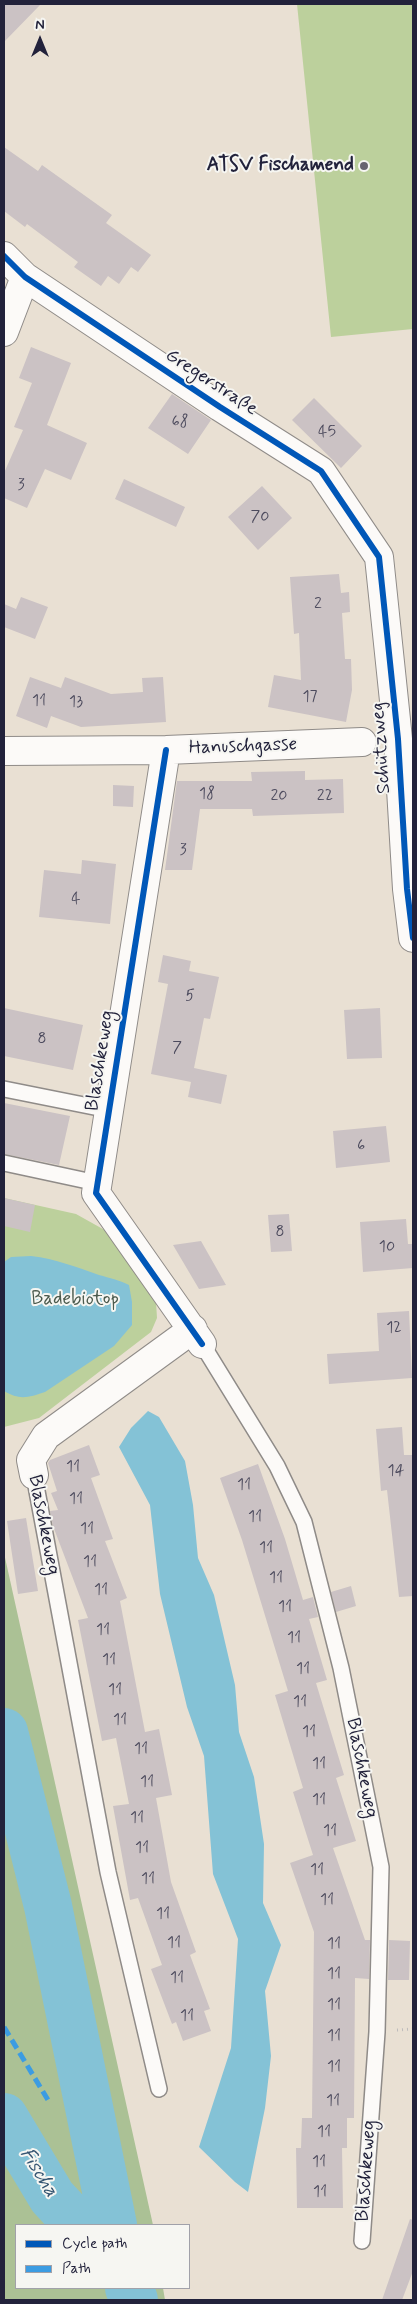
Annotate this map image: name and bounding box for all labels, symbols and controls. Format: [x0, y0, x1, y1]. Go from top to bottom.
north arrow [15, 15, 65, 65]
text: N [35, 16, 45, 34]
place label: ATSV Fischamend [207, 155, 354, 177]
marker: ATSV Fischamend [358, 160, 370, 172]
street label: Gregerstraße [161, 345, 261, 421]
house number: 68 [172, 413, 188, 433]
house number: 45 [318, 423, 336, 443]
house number: 3 [17, 476, 25, 496]
house number: 70 [251, 508, 269, 528]
house number: 2 [314, 595, 322, 615]
house number: 17 [302, 688, 318, 708]
house number: 11 [32, 692, 46, 712]
house number: 13 [69, 693, 83, 713]
street label: Schützweg [367, 701, 397, 795]
street label: Hanuschgasse [188, 734, 298, 760]
house number: 18 [199, 785, 215, 805]
house number: 20 [271, 787, 287, 807]
house number: 22 [317, 787, 333, 807]
house number: 3 [179, 841, 187, 861]
house number: 4 [71, 890, 81, 910]
house number: 5 [185, 987, 195, 1007]
street label: Blaschkeweg [82, 1009, 120, 1113]
house number: 8 [37, 1030, 47, 1050]
house number: 7 [172, 1039, 182, 1059]
house number: 6 [357, 1137, 365, 1157]
house number: 8 [275, 1223, 285, 1243]
house number: 10 [379, 1238, 395, 1258]
park label: Badebiotop [31, 1289, 119, 1311]
house number: 12 [386, 1319, 402, 1339]
house number: 11 [66, 1458, 80, 1478]
house number: 14 [388, 1462, 404, 1482]
street label: Blaschkeweg [22, 1473, 64, 1577]
house number: 11 [237, 1476, 251, 1496]
house number: 11 [69, 1490, 83, 1510]
house number: 11 [248, 1508, 262, 1528]
house number: 11 [80, 1520, 94, 1540]
house number: 11 [259, 1539, 273, 1559]
house number: 11 [83, 1553, 97, 1573]
house number: 11 [269, 1569, 283, 1589]
house number: 11 [94, 1581, 108, 1601]
house number: 11 [278, 1598, 292, 1618]
house number: 11 [96, 1621, 110, 1641]
house number: 11 [287, 1629, 301, 1649]
house number: 11 [102, 1651, 116, 1671]
house number: 11 [296, 1660, 310, 1680]
house number: 11 [108, 1681, 122, 1701]
house number: 11 [293, 1693, 307, 1713]
house number: 11 [113, 1711, 127, 1731]
street label: Blaschkeweg [340, 1716, 382, 1820]
house number: 11 [302, 1723, 316, 1743]
house number: 11 [134, 1740, 148, 1760]
house number: 11 [312, 1755, 326, 1775]
house number: 11 [140, 1773, 154, 1793]
house number: 11 [312, 1791, 326, 1811]
house number: 11 [130, 1809, 144, 1829]
house number: 11 [323, 1822, 337, 1842]
house number: 11 [135, 1839, 149, 1859]
house number: 11 [310, 1861, 324, 1881]
house number: 11 [141, 1870, 155, 1890]
house number: 11 [320, 1891, 334, 1911]
house number: 11 [156, 1905, 170, 1925]
house number: 11 [167, 1934, 181, 1954]
house number: 11 [327, 1935, 341, 1955]
house number: 11 [327, 1965, 341, 1985]
house number: 11 [170, 1969, 184, 1989]
house number: 11 [327, 1996, 341, 2016]
house number: 11 [180, 2007, 194, 2027]
house number: 11 [327, 2027, 341, 2047]
house number: 11 [327, 2058, 341, 2078]
house number: 11 [326, 2092, 340, 2112]
street label: Blaschkeweg [352, 2120, 382, 2222]
house number: 11 [317, 2123, 331, 2143]
water label: Fischa [14, 2144, 62, 2202]
house number: 11 [312, 2153, 326, 2173]
house number: 11 [313, 2183, 327, 2203]
legend [15, 2224, 190, 2289]
text: Cycle path [62, 2234, 127, 2254]
text: Path [62, 2259, 91, 2279]

